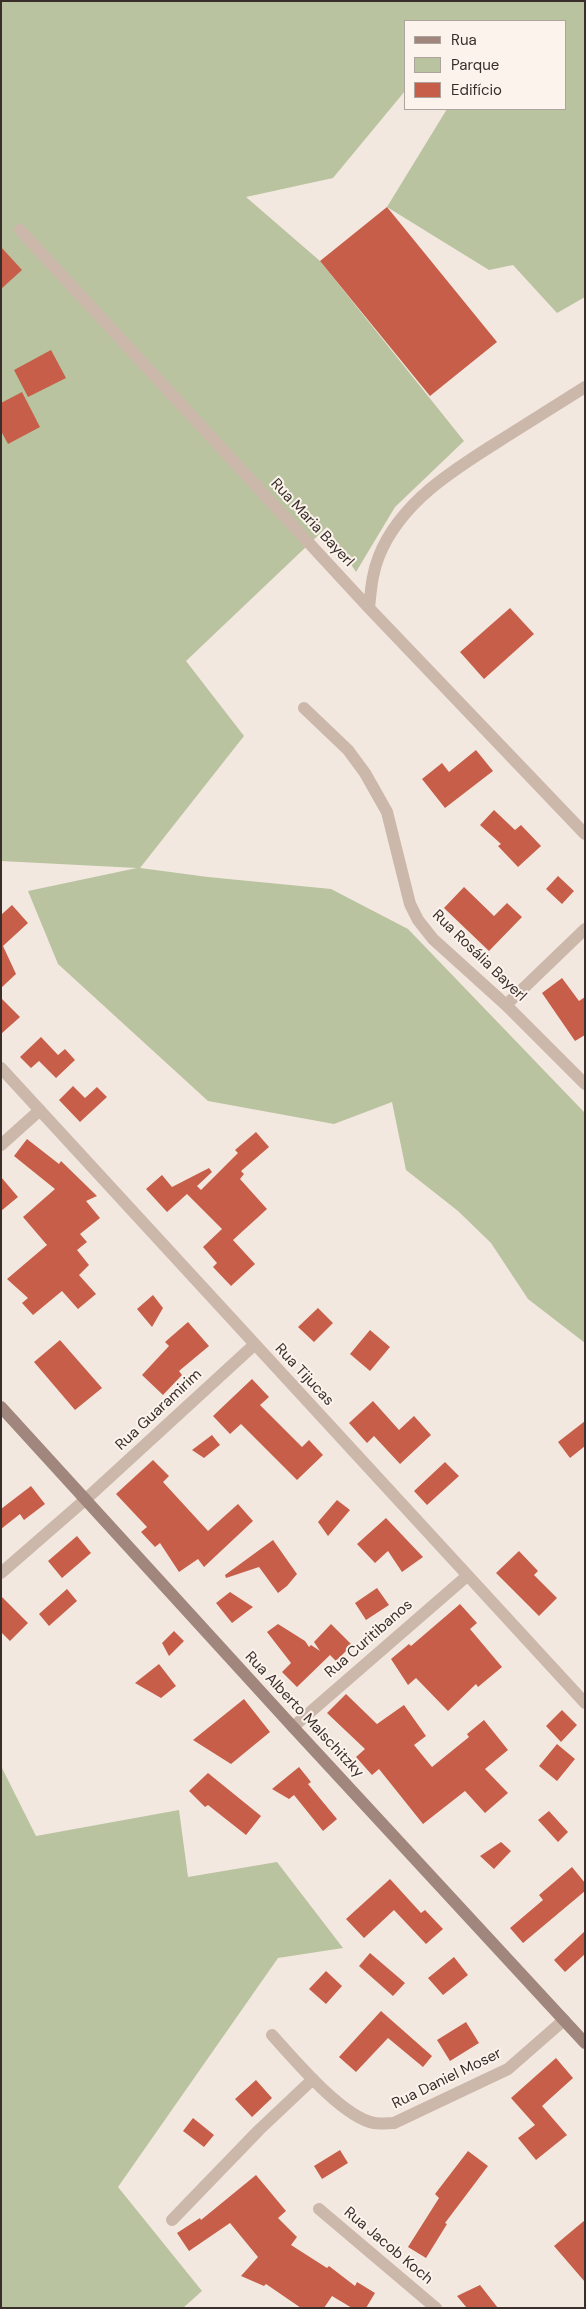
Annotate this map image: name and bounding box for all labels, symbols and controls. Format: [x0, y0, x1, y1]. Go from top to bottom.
legend [404, 20, 566, 110]
text: Rua [451, 30, 477, 50]
text: Parque [451, 55, 499, 75]
text: Edifício [451, 80, 502, 100]
street label: Rua Maria Bayerl [267, 475, 357, 571]
street label: Rua Rosália Bayerl [428, 907, 530, 1005]
street label: Rua Tijucas [271, 1340, 337, 1410]
street label: Rua Guaramirim [112, 1366, 206, 1454]
street label: Rua Curitibanos [322, 1596, 416, 1682]
street label: Rua Alberto Malschitzky [241, 1648, 367, 1782]
street label: Rua Daniel Moser [389, 2045, 505, 2113]
street label: Rua Jacob Koch [340, 2204, 436, 2288]

